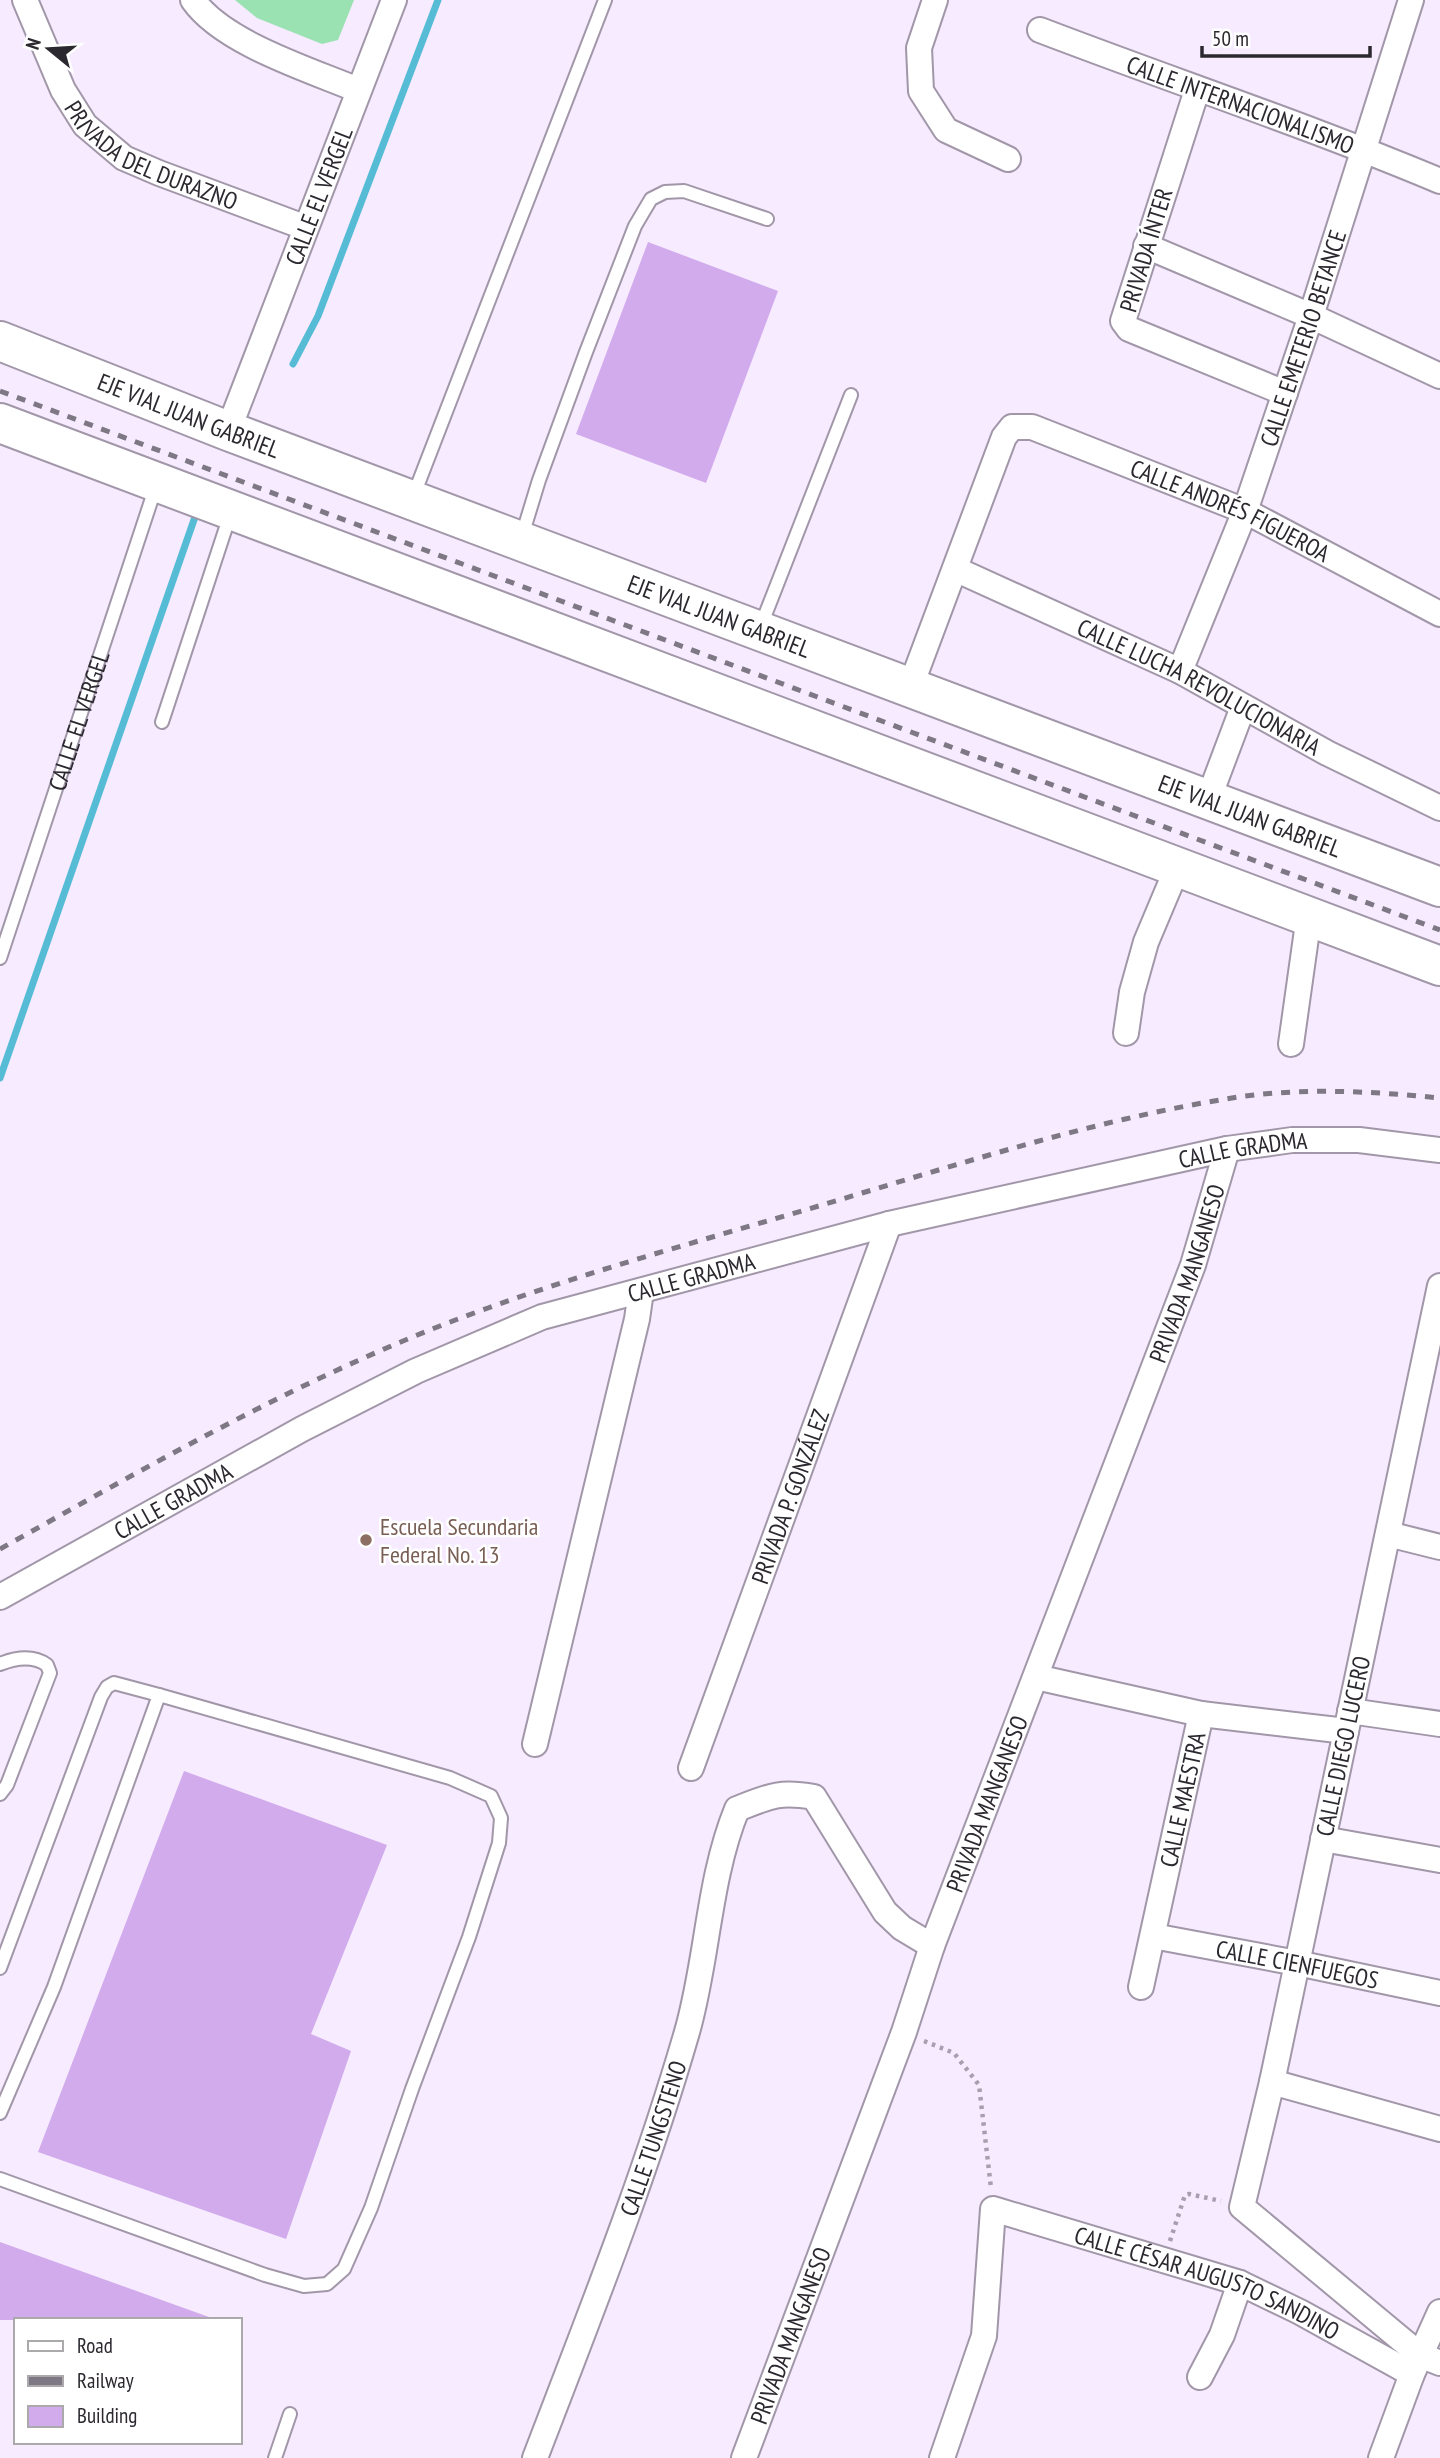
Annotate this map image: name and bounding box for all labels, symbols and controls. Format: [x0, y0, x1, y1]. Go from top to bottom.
north arrow [14, 14, 84, 84]
scale bar [1202, 14, 1370, 58]
text: 50 m [1212, 25, 1249, 52]
text: N [20, 35, 46, 52]
street label: CALLE INTERNACIONALISMO [1123, 48, 1359, 161]
street label: PRIVADA DEL DURAZNO [58, 95, 242, 216]
street label: CALLE EL VERGEL [278, 122, 359, 269]
street label: PRIVADA ÍNTER [1112, 184, 1180, 316]
street label: CALLE EMETERIO BETANCE [1253, 226, 1353, 450]
street label: EJE VIAL JUAN GABRIEL [93, 366, 284, 465]
street label: CALLE ANDRÉS FIGUEROA [1126, 452, 1336, 569]
street label: EJE VIAL JUAN GABRIEL [624, 567, 815, 664]
street label: CALLE LUCHA REVOLUCIONARIA [1073, 611, 1327, 762]
street label: CALLE EL VERGEL [41, 647, 116, 795]
street label: EJE VIAL JUAN GABRIEL [1154, 767, 1346, 864]
street label: CALLE GRADMA [1176, 1124, 1308, 1175]
street label: PRIVADA MANGANESO [1142, 1180, 1231, 1367]
street label: CALLE GRADMA [624, 1245, 759, 1309]
street label: PRIVADA P. GONZÁLEZ [744, 1405, 836, 1588]
street label: CALLE GRADMA [108, 1455, 238, 1546]
place label: Escuela Secundaria Federal No. 13 [380, 1511, 538, 1570]
marker: Escuela Secundaria Federal No. 13 [358, 1532, 374, 1548]
street label: CALLE DIEGO LUCERO [1309, 1653, 1377, 1839]
street label: PRIVADA MANGANESO [939, 1711, 1034, 1896]
street label: CALLE MAESTRA [1152, 1728, 1212, 1870]
street label: CALLE CIENFUEGOS [1214, 1933, 1381, 1995]
street label: CALLE TUNGSTENO [612, 2057, 693, 2220]
street label: CALLE CÉSAR AUGUSTO SANDINO [1071, 2219, 1345, 2346]
street label: PRIVADA MANGANESO [743, 2243, 837, 2428]
legend [14, 2318, 242, 2444]
text: Road [77, 2332, 113, 2359]
text: Railway [77, 2367, 134, 2394]
text: Building [77, 2402, 137, 2429]

